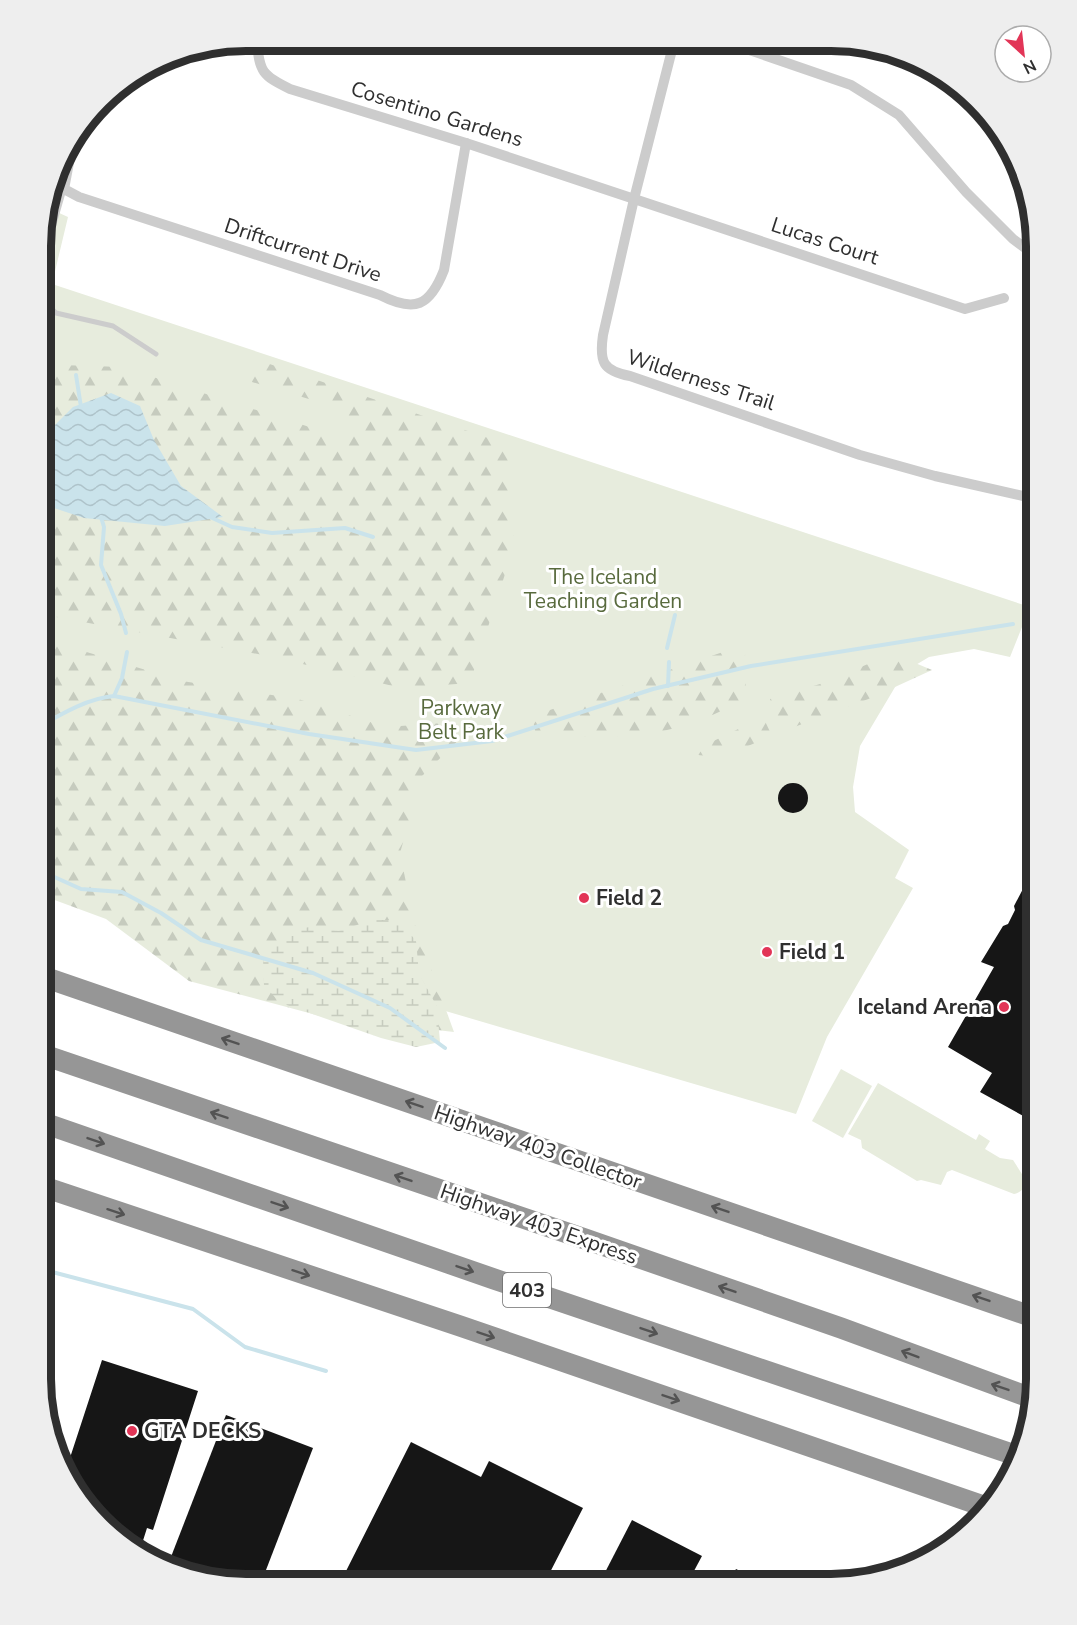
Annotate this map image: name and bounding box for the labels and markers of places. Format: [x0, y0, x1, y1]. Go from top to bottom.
place label: Field 2 [596, 884, 662, 912]
marker: Field 2 [577, 891, 591, 905]
place label: Field 1 [779, 938, 845, 966]
marker: Field 1 [760, 945, 774, 959]
place label: Iceland Arena [857, 993, 992, 1021]
marker: Iceland Arena [997, 1000, 1011, 1014]
place label: GTA DECKS [144, 1417, 261, 1445]
marker: GTA DECKS [125, 1424, 139, 1438]

